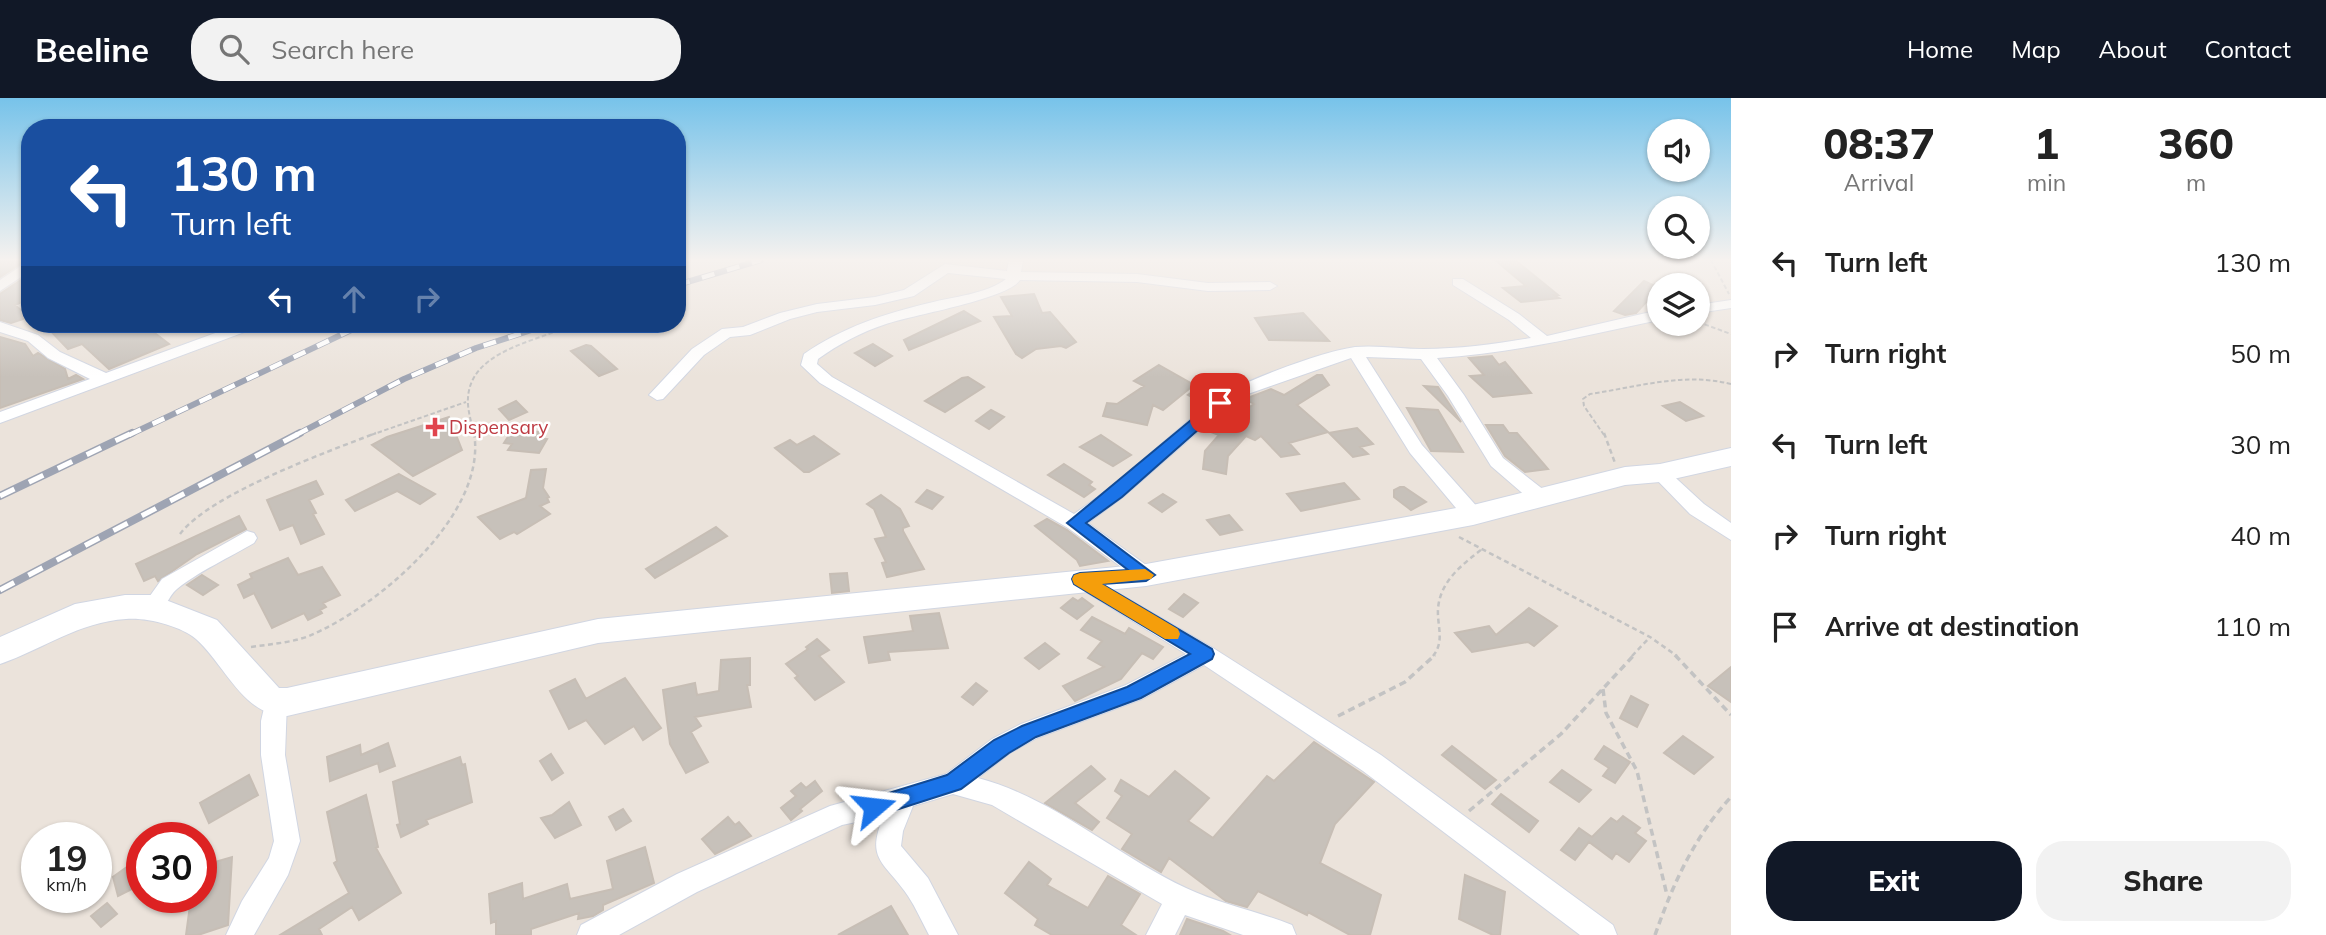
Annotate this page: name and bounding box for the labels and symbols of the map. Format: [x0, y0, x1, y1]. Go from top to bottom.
pin [1190, 373, 1250, 433]
place label: Dispensary [449, 415, 548, 439]
marker: Dispensary [427, 419, 443, 435]
position arrow [837, 770, 911, 844]
speed limit sign: 30 [126, 822, 217, 913]

